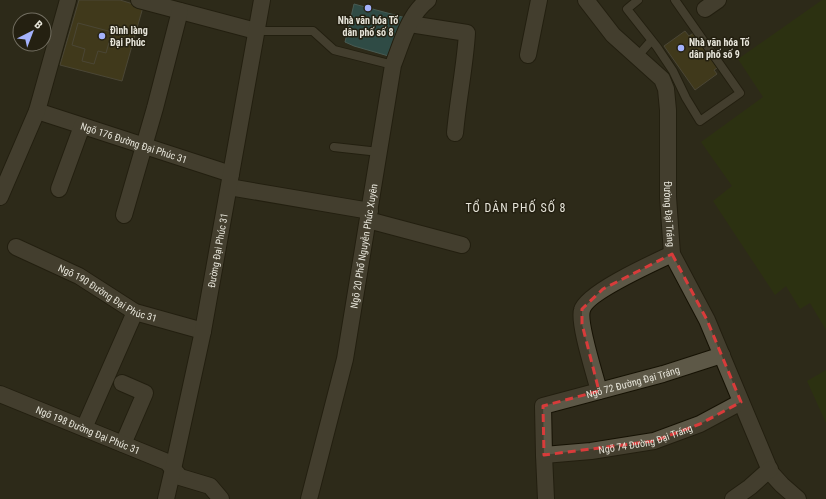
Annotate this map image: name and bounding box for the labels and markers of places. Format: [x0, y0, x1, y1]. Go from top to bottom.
marker: Nhà văn hóa Tổ dân phố số 8 [363, 3, 373, 13]
place label: Nhà văn hóa Tổ dân phố số 8 [338, 15, 398, 38]
place label: Đình làng Đại Phúc [110, 25, 148, 48]
marker: Đình làng Đại Phúc [97, 31, 107, 41]
place label: Nhà văn hóa Tổ dân phố số 9 [689, 37, 749, 60]
marker: Nhà văn hóa Tổ dân phố số 9 [676, 43, 686, 53]

